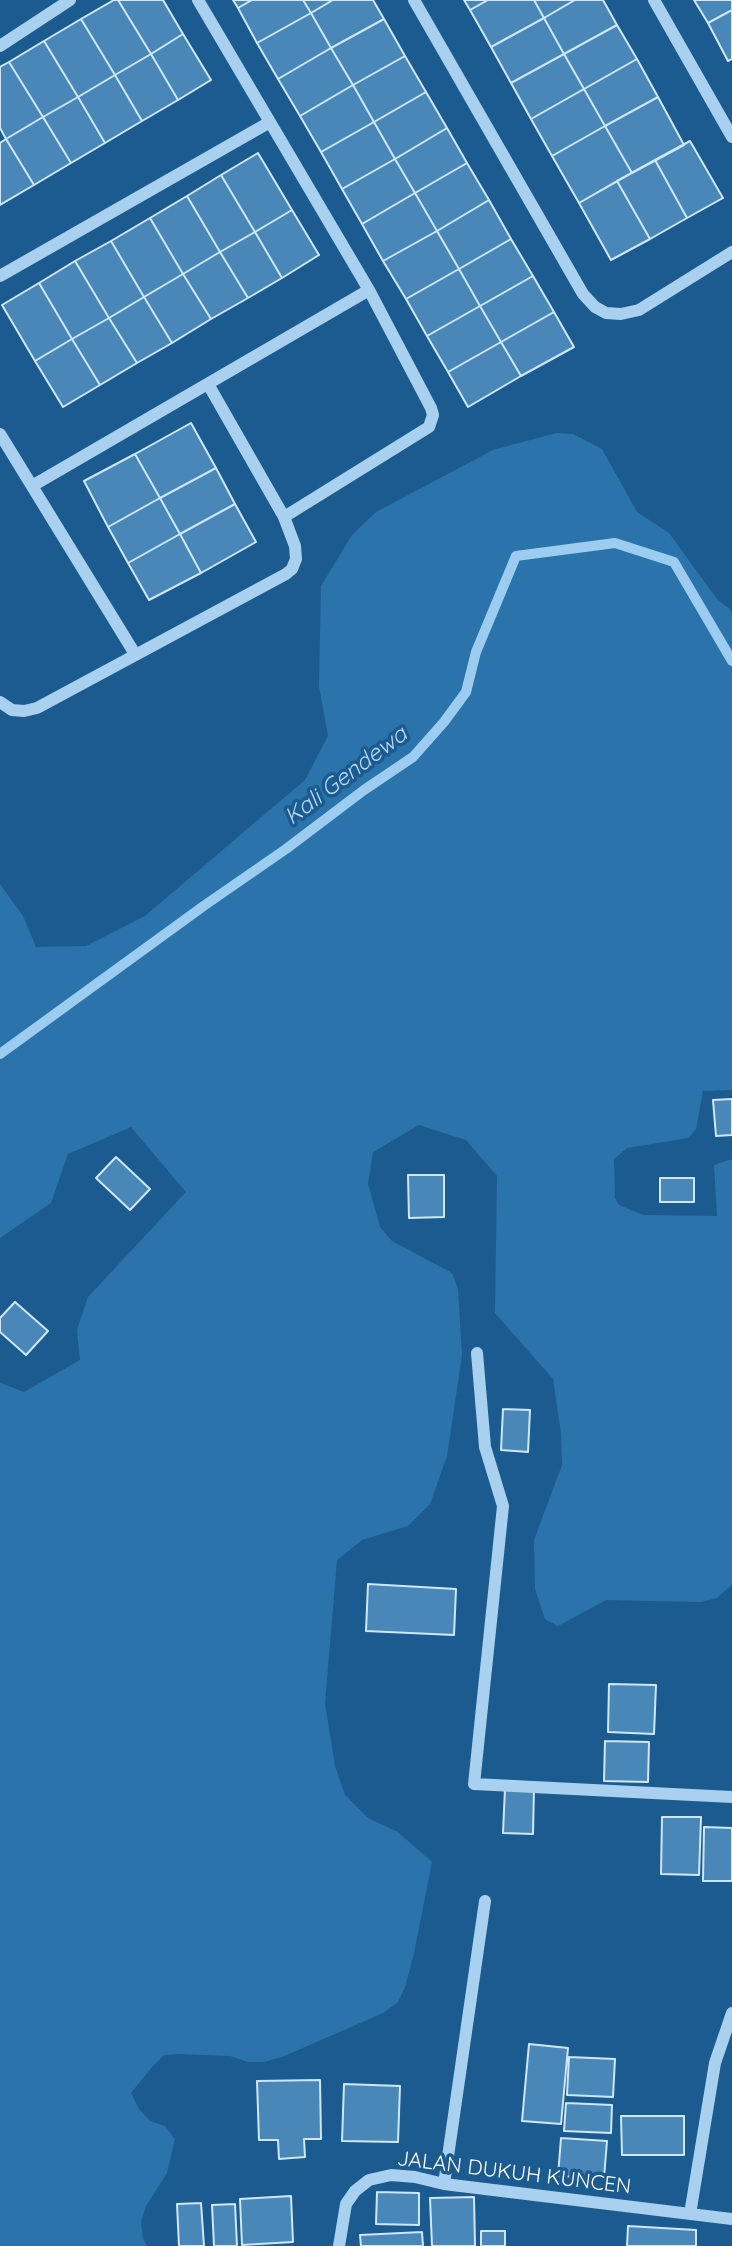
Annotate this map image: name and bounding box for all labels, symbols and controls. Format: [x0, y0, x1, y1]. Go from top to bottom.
water label: Kali Gendewa [279, 721, 413, 831]
street label: JALAN DUKUH KUNCEN [395, 2146, 633, 2200]

